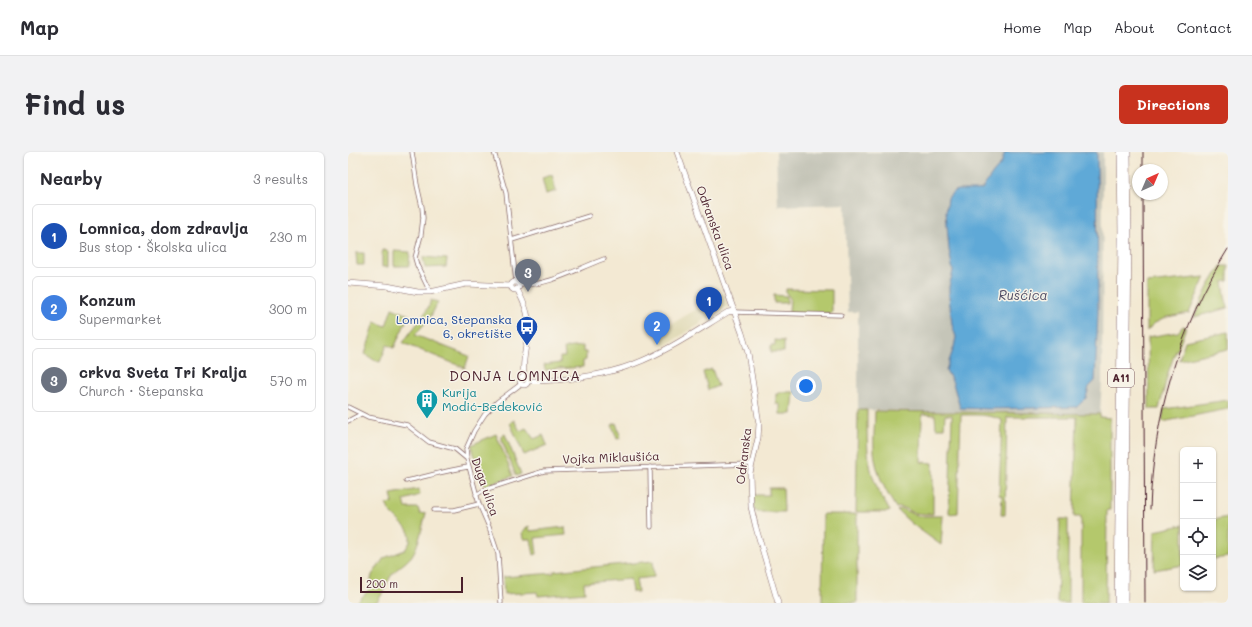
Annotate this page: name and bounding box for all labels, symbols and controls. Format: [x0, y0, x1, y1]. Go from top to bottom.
text: Map [20, 15, 59, 40]
text: Home [1003, 18, 1041, 37]
text: Map [1063, 18, 1092, 37]
text: About [1114, 18, 1155, 37]
text: Contact [1177, 18, 1232, 37]
button: Directions [1119, 85, 1228, 124]
text: Find us [24, 86, 125, 122]
north arrow [1132, 164, 1168, 200]
text: Nearby [40, 167, 102, 189]
text: 3 results [253, 170, 308, 187]
street label: Odranska ulica [693, 183, 739, 272]
text: Lomnica, dom zdravlja [79, 218, 249, 238]
text: 1 [51, 228, 57, 245]
text: 230 m [270, 228, 307, 245]
text: Bus stop · Školska ulica [79, 238, 227, 255]
pin: 3 [515, 259, 541, 292]
water label: Rušćica [998, 286, 1048, 303]
pin: 1 [696, 287, 722, 320]
text: Konzum [79, 290, 136, 310]
text: 2 [50, 300, 58, 317]
text: 300 m [269, 300, 307, 317]
text: Supermarket [79, 310, 162, 327]
place label: Lomnica, Stepanska 6, okretište [396, 311, 512, 341]
pin: 2 [644, 312, 670, 345]
bus stop icon: Lomnica, Stepanska 6, okretište [514, 314, 540, 347]
text: crkva Sveta Tri Kralja [79, 362, 247, 382]
district label: DONJA LOMNICA [449, 366, 581, 385]
road number: A11 [1108, 369, 1134, 387]
text: 3 [50, 372, 58, 389]
text: 570 m [270, 372, 307, 389]
your location [796, 376, 816, 396]
text: Church · Stepanska [79, 382, 204, 399]
place label: Kurija Modić-Bedeković [442, 384, 543, 414]
building icon: Kurija Modić-Bedeković [414, 387, 440, 420]
street label: Odranska [732, 427, 754, 485]
street label: Vojka Miklaušića [562, 447, 660, 467]
map controls [1180, 447, 1216, 591]
button: + [1180, 447, 1216, 483]
street label: Duga ulica [468, 455, 503, 518]
button: − [1180, 483, 1216, 519]
button: locate [1180, 519, 1216, 555]
button: layers [1180, 555, 1216, 591]
scale bar [360, 575, 463, 594]
text: 200 m [366, 576, 398, 591]

